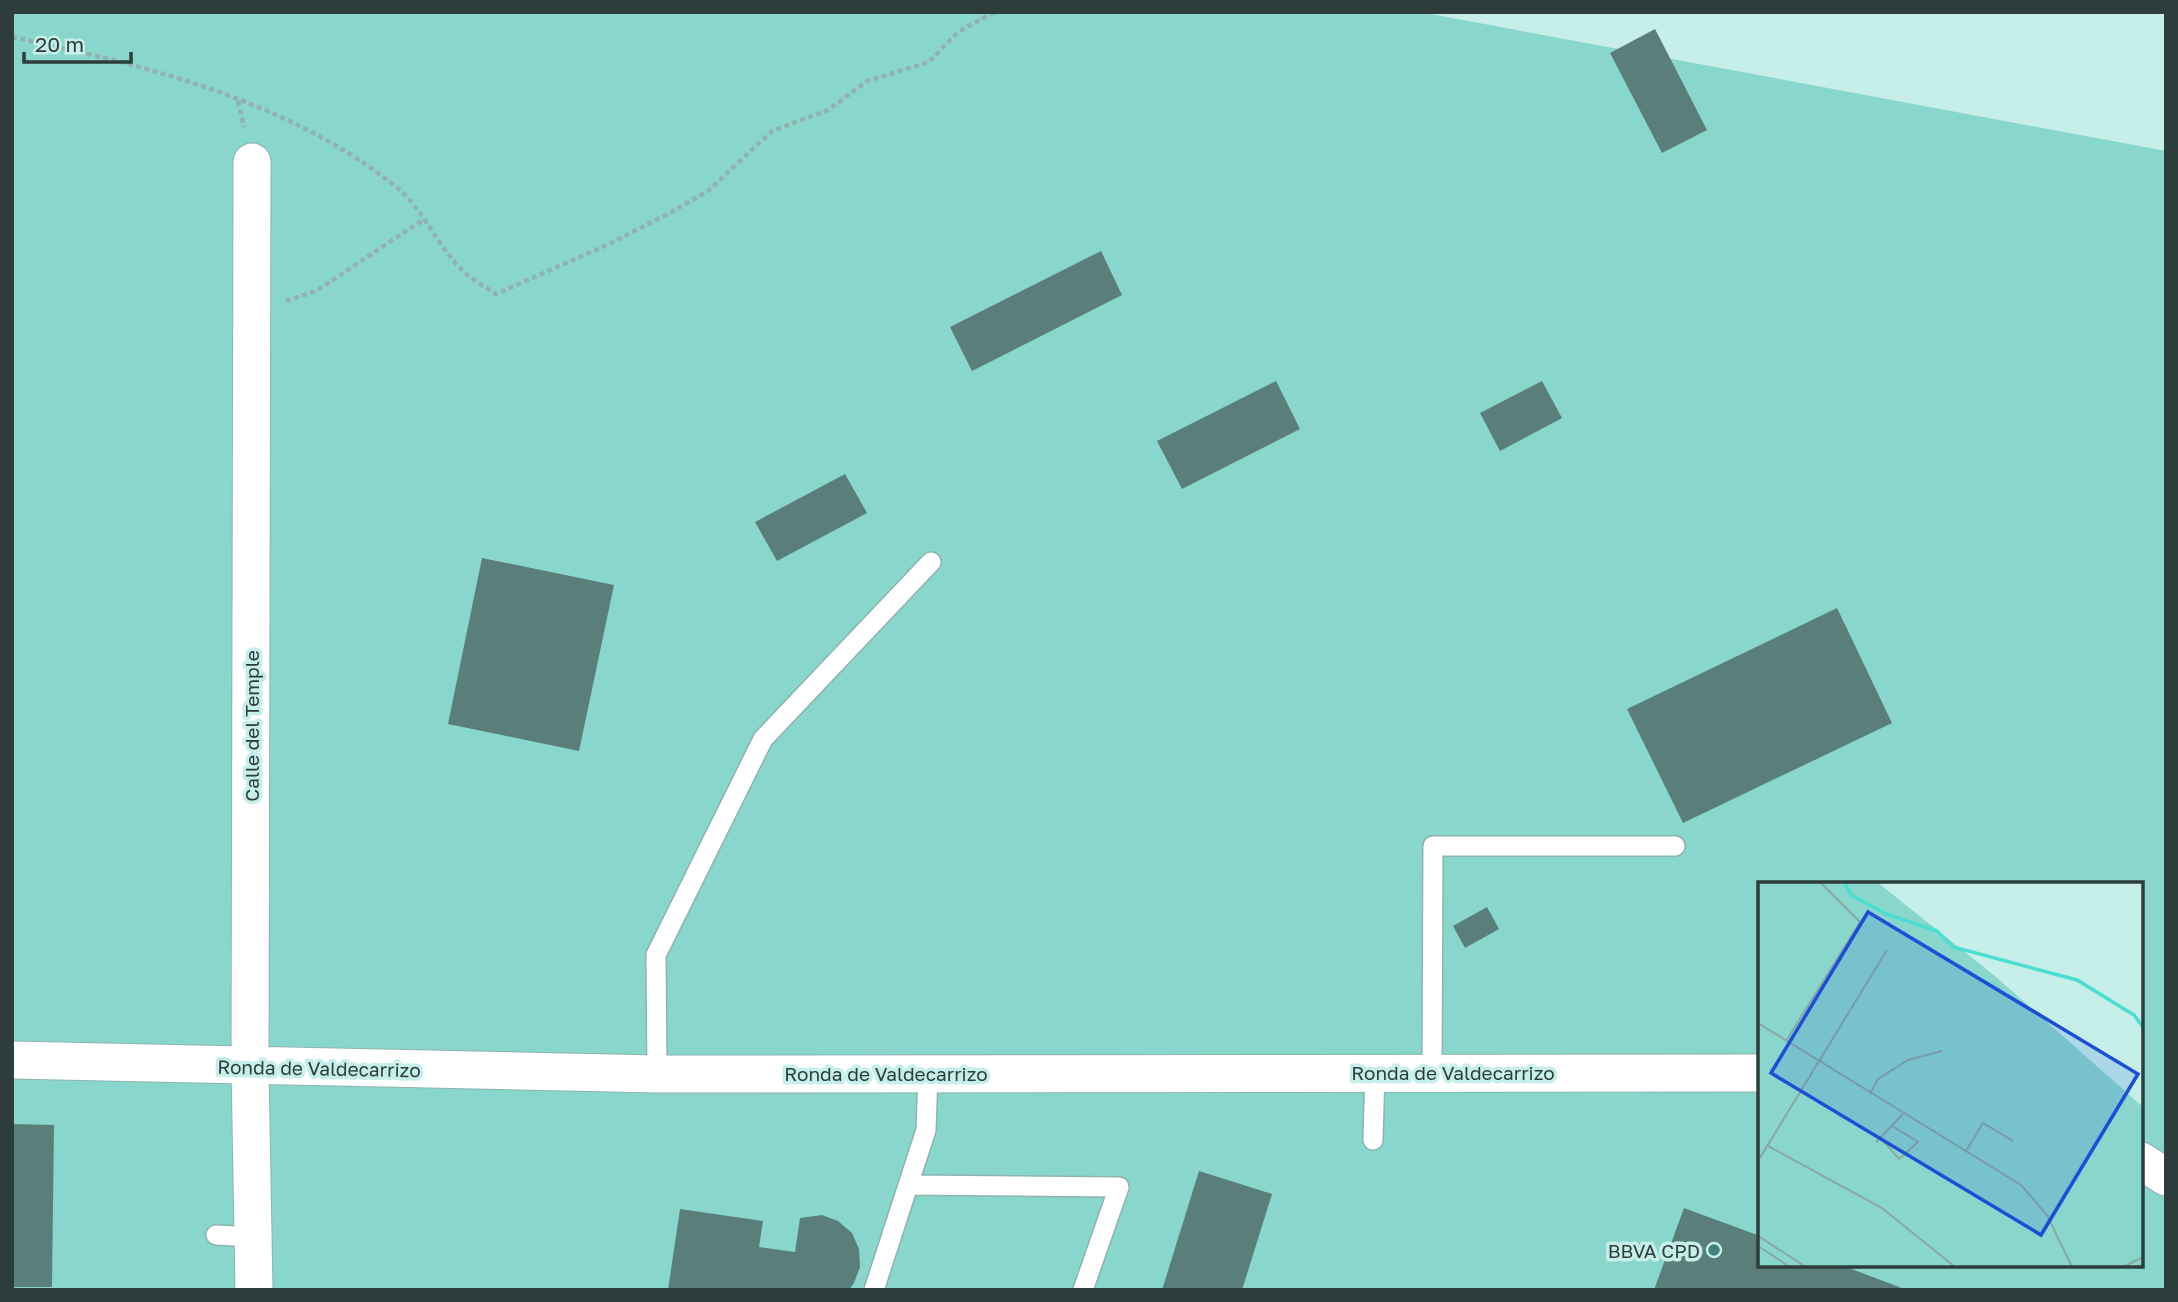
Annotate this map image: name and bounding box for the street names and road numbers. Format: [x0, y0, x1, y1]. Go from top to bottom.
street label: Calle del Temple [240, 650, 263, 802]
street label: Ronda de Valdecarrizo [217, 1055, 421, 1081]
street label: Ronda de Valdecarrizo [1351, 1061, 1555, 1084]
street label: Ronda de Valdecarrizo [784, 1062, 988, 1085]

